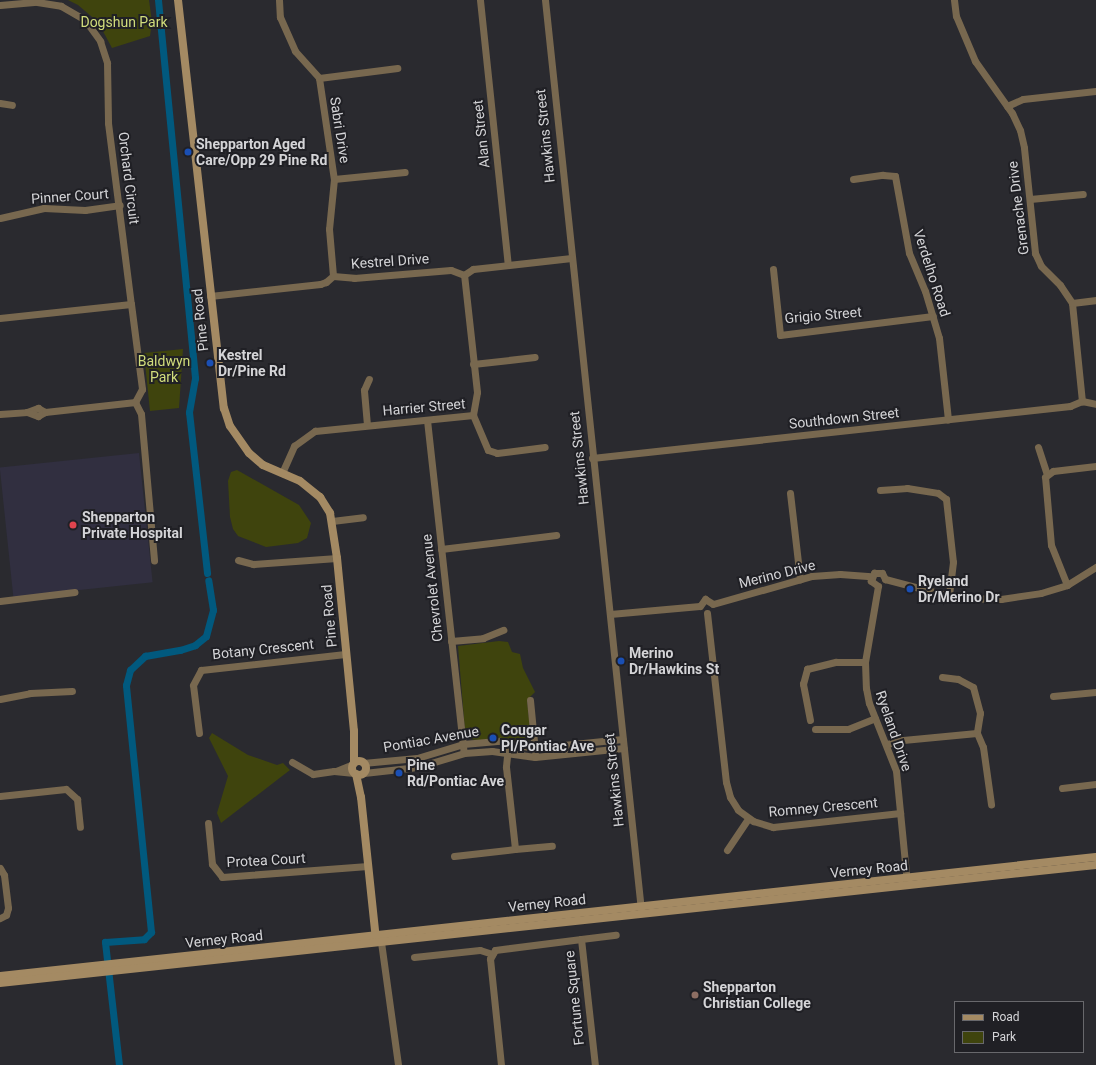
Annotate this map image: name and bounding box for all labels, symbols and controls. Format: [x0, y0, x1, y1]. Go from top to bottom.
park label: Dogshun Park [80, 14, 168, 30]
street label: Hawkins Street [532, 88, 558, 184]
street label: Sabri Drive [326, 96, 354, 164]
street label: Alan Street [469, 99, 493, 169]
street label: Orchard Circuit [115, 131, 143, 225]
place label: Shepparton Aged Care/Opp 29 Pine Rd [196, 136, 327, 168]
marker: Shepparton Aged Care/Opp 29 Pine Rd [183, 147, 193, 157]
street label: Grenache Drive [1004, 160, 1032, 256]
street label: Pinner Court [31, 185, 109, 207]
street label: Verdelho Road [910, 227, 954, 319]
street label: Kestrel Drive [350, 250, 430, 272]
street label: Pine Road [188, 288, 212, 352]
street label: Grigio Street [784, 303, 862, 327]
place label: Kestrel Dr/Pine Rd [218, 347, 286, 380]
park label: Baldwyn Park [138, 353, 190, 386]
marker: Kestrel Dr/Pine Rd [205, 358, 215, 368]
street label: Harrier Street [382, 395, 466, 419]
street label: Southdown Street [788, 404, 900, 432]
street label: Hawkins Street [566, 410, 592, 506]
place label: Shepparton Private Hospital [82, 509, 183, 542]
marker: Shepparton Private Hospital [67, 519, 79, 531]
street label: Chevrolet Avenue [418, 533, 446, 643]
street label: Merino Drive [737, 556, 817, 592]
place label: Ryeland Dr/Merino Dr [918, 573, 1000, 606]
street label: Pine Road [318, 584, 340, 648]
marker: Ryeland Dr/Merino Dr [905, 584, 915, 594]
street label: Botany Crescent [211, 635, 315, 663]
place label: Merino Dr/Hawkins St [629, 645, 719, 678]
marker: Merino Dr/Hawkins St [616, 656, 626, 666]
street label: Ryeland Drive [872, 688, 916, 774]
street label: Pontiac Avenue [382, 722, 480, 756]
place label: Cougar Pl/Pontiac Ave [501, 722, 594, 754]
street label: Hawkins Street [601, 732, 627, 828]
marker: Cougar Pl/Pontiac Ave [488, 733, 498, 743]
place label: Pine Rd/Pontiac Ave [407, 757, 504, 790]
marker: Pine Rd/Pontiac Ave [394, 768, 404, 778]
street label: Romney Crescent [768, 794, 878, 820]
street label: Protea Court [226, 850, 306, 870]
street label: Verney Road [829, 857, 909, 881]
street label: Verney Road [507, 891, 587, 915]
street label: Verney Road [184, 927, 264, 951]
street label: Fortune Square [561, 950, 587, 1046]
place label: Shepparton Christian College [703, 979, 811, 1012]
marker: Shepparton Christian College [690, 990, 700, 1000]
legend [954, 1001, 1084, 1053]
text: Road [992, 1010, 1020, 1024]
text: Park [992, 1030, 1016, 1044]

